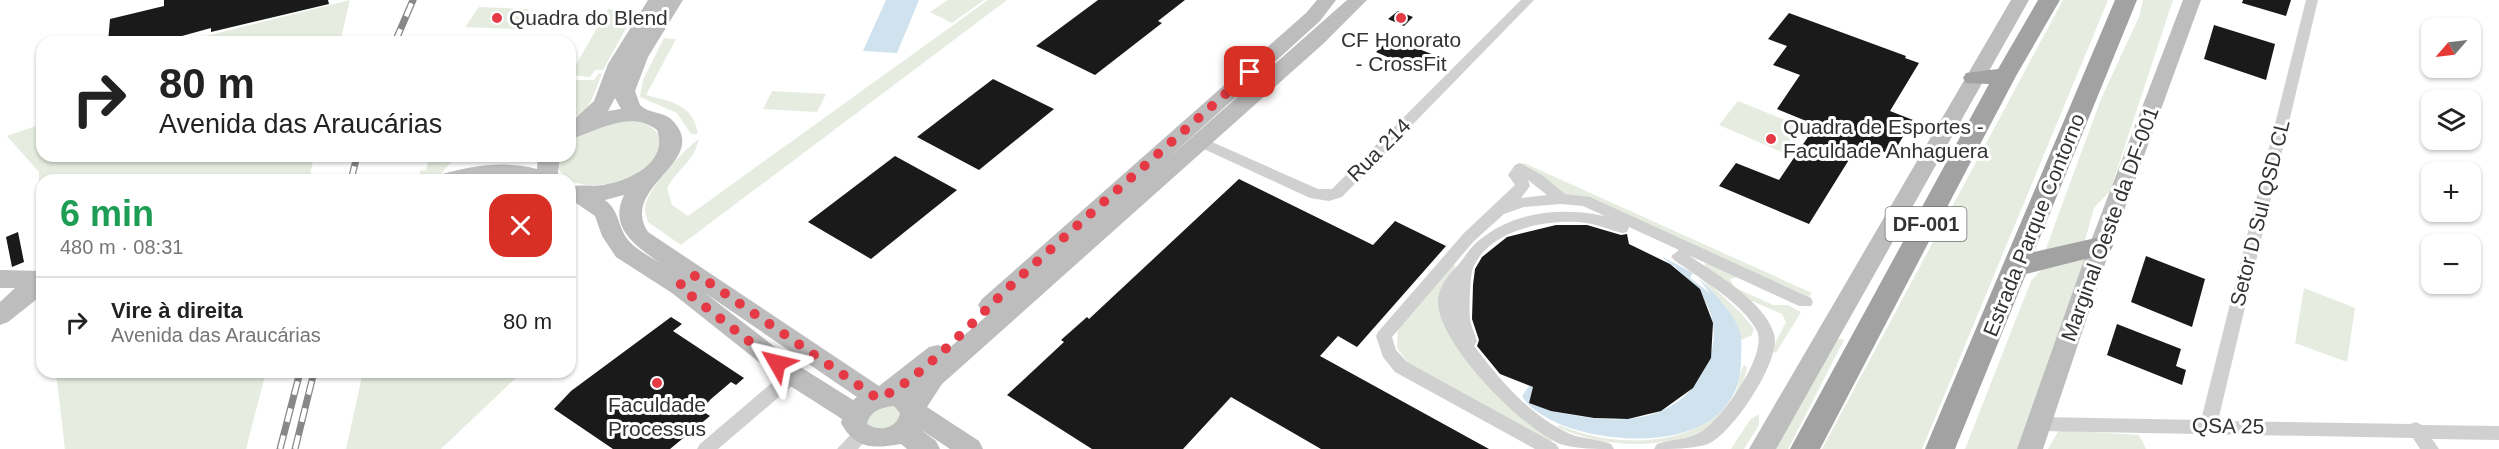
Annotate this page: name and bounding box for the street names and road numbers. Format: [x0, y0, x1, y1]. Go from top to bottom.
street label: Marginal Oeste da DF-001 [2056, 104, 2163, 344]
street label: Estrada Parque Contorno [1978, 110, 2089, 340]
street label: Rua 214 [1342, 113, 1415, 186]
street label: Setor D Sul QSD CL [2225, 117, 2294, 309]
road number: DF-001 [1886, 207, 1966, 241]
street label: QSA 25 [2192, 413, 2264, 438]

